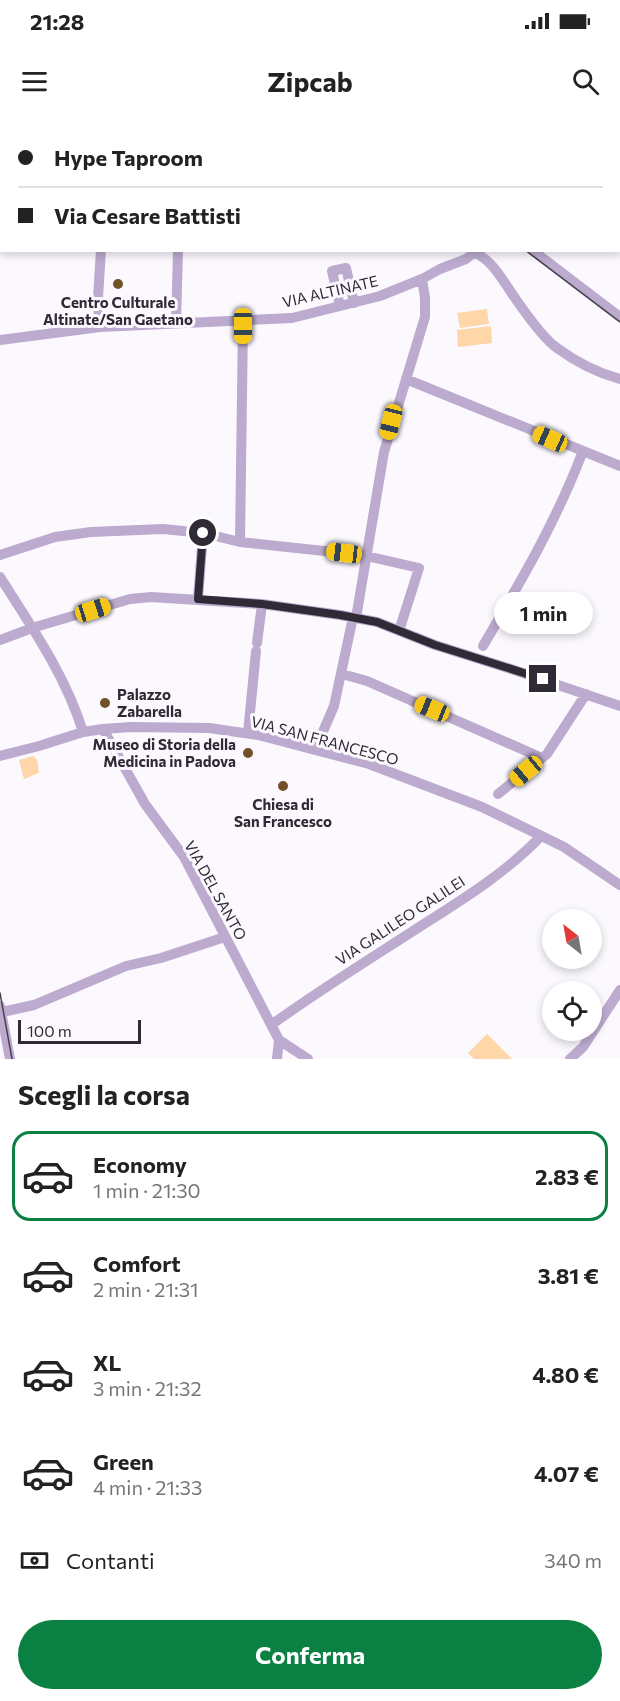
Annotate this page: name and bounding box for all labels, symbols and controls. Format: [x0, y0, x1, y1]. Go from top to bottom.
text: 21:28 [30, 8, 84, 35]
icon: menu [18, 65, 51, 98]
text: Zipcab [267, 65, 353, 98]
icon: search [569, 65, 602, 98]
text: Hype Taproom [54, 144, 203, 171]
text: Via Cesare Battisti [54, 202, 241, 229]
street label: VIA ALTINATE [280, 271, 380, 311]
marker: Centro Culturale Altinate/San Gaetano [111, 277, 125, 291]
place label: Centro Culturale Altinate/San Gaetano [43, 293, 193, 328]
car [234, 308, 252, 344]
car [378, 402, 404, 442]
car [530, 423, 570, 455]
route start [189, 519, 216, 546]
car [325, 542, 363, 564]
callout: 1 min [494, 592, 592, 634]
car [73, 596, 113, 624]
text: 1 min [520, 601, 567, 625]
route end [529, 665, 556, 692]
place label: Palazzo Zabarella [117, 685, 182, 720]
car [412, 694, 452, 724]
marker: Palazzo Zabarella [98, 696, 112, 710]
street label: VIA SAN FRANCESCO [249, 712, 401, 768]
place label: Museo di Storia della Medicina in Padova [93, 735, 236, 770]
marker: Museo di Storia della Medicina in Padova [241, 746, 255, 760]
car [506, 753, 546, 789]
marker: Chiesa di San Francesco [276, 779, 290, 793]
place label: Chiesa di San Francesco [234, 795, 332, 830]
street label: VIA DEL SANTO [181, 837, 251, 943]
street label: VIA GALILEO GALILEI [332, 872, 468, 968]
north arrow [542, 909, 602, 969]
map controls [542, 909, 602, 1041]
button: locate [542, 981, 602, 1041]
scale bar [18, 1017, 141, 1044]
text: 100 m [27, 1021, 72, 1040]
text: Scegli la corsa [18, 1078, 190, 1111]
icon: car [21, 1149, 75, 1203]
text: Economy [93, 1151, 187, 1178]
text: 2.83 € [535, 1163, 599, 1190]
text: 1 min · 21:30 [93, 1178, 201, 1202]
icon: car [21, 1248, 75, 1302]
text: Comfort [93, 1250, 181, 1277]
text: 3.81 € [538, 1262, 599, 1289]
text: 2 min · 21:31 [93, 1277, 199, 1301]
icon: car [21, 1347, 75, 1401]
text: XL [93, 1349, 121, 1376]
text: 4.80 € [532, 1361, 599, 1388]
text: 3 min · 21:32 [93, 1376, 201, 1400]
icon: car [21, 1446, 75, 1500]
text: Green [93, 1448, 154, 1475]
text: 4.07 € [534, 1460, 599, 1487]
text: 4 min · 21:33 [93, 1475, 202, 1499]
icon: cash [18, 1544, 51, 1577]
text: Contanti [66, 1547, 155, 1574]
text: 340 m [544, 1548, 602, 1572]
button: Conferma [18, 1620, 602, 1689]

